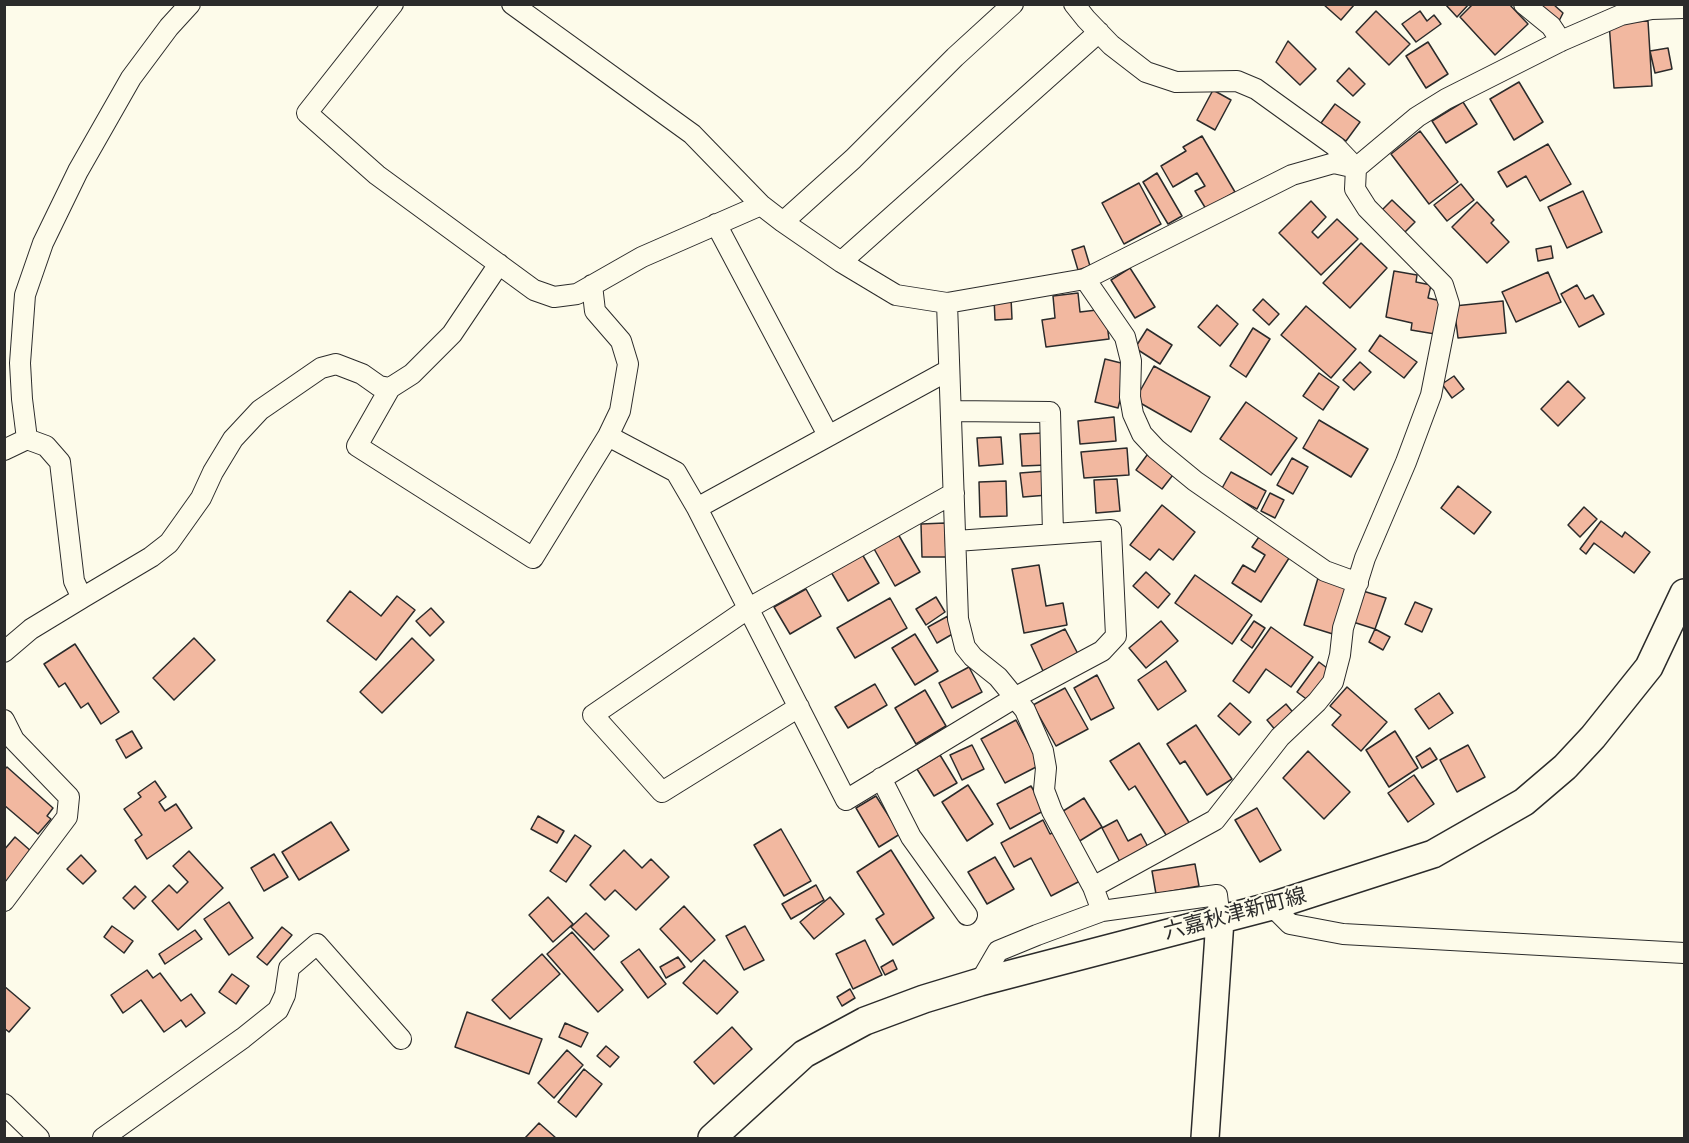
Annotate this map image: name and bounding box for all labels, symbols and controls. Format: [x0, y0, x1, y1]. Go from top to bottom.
street label: 六嘉秋津新町線 [1161, 883, 1309, 945]

